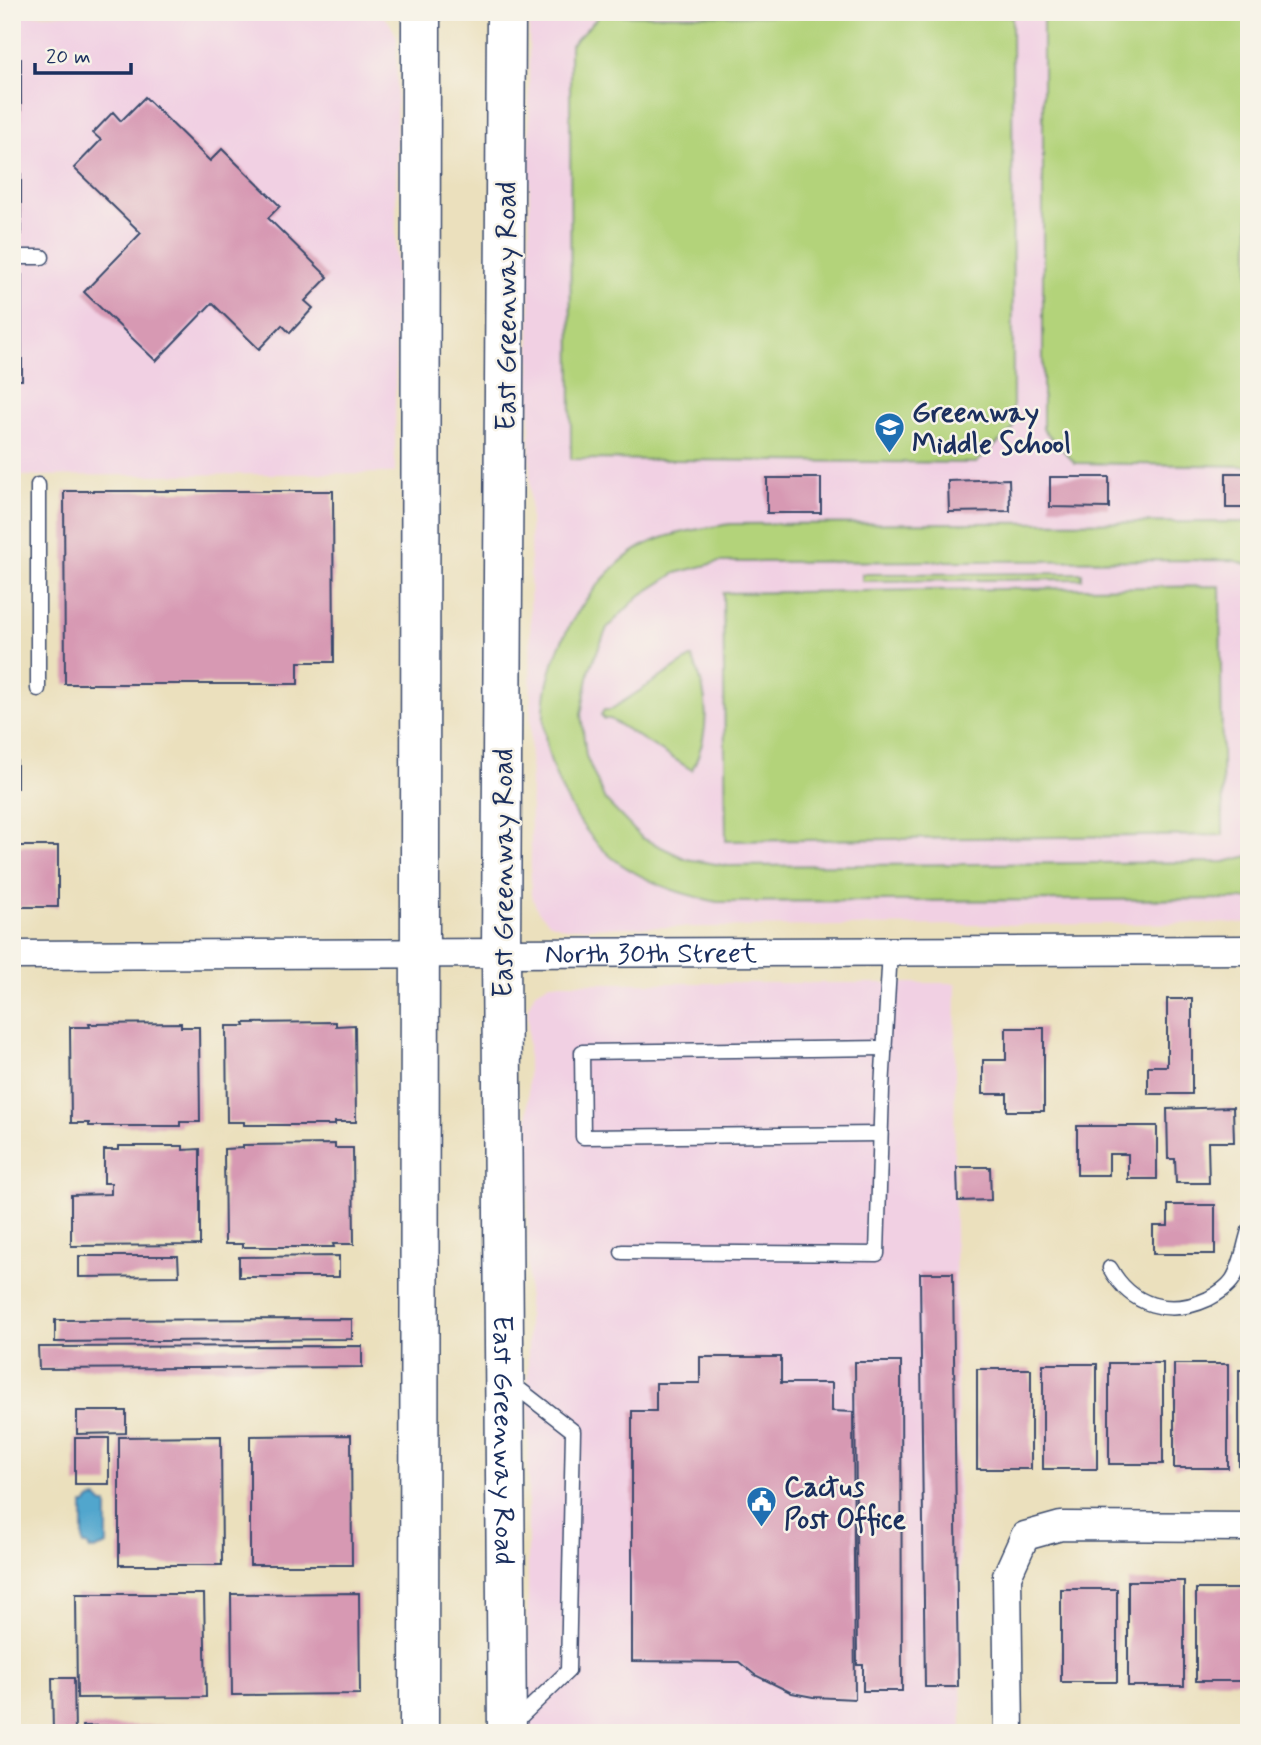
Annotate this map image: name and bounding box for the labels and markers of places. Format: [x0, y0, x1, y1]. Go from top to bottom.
place label: Greenway Middle School [912, 395, 1071, 464]
school or university icon: Greenway Middle School [872, 410, 906, 454]
place label: Cactus Post Office [784, 1470, 906, 1539]
public building icon: Cactus Post Office [744, 1485, 778, 1529]

